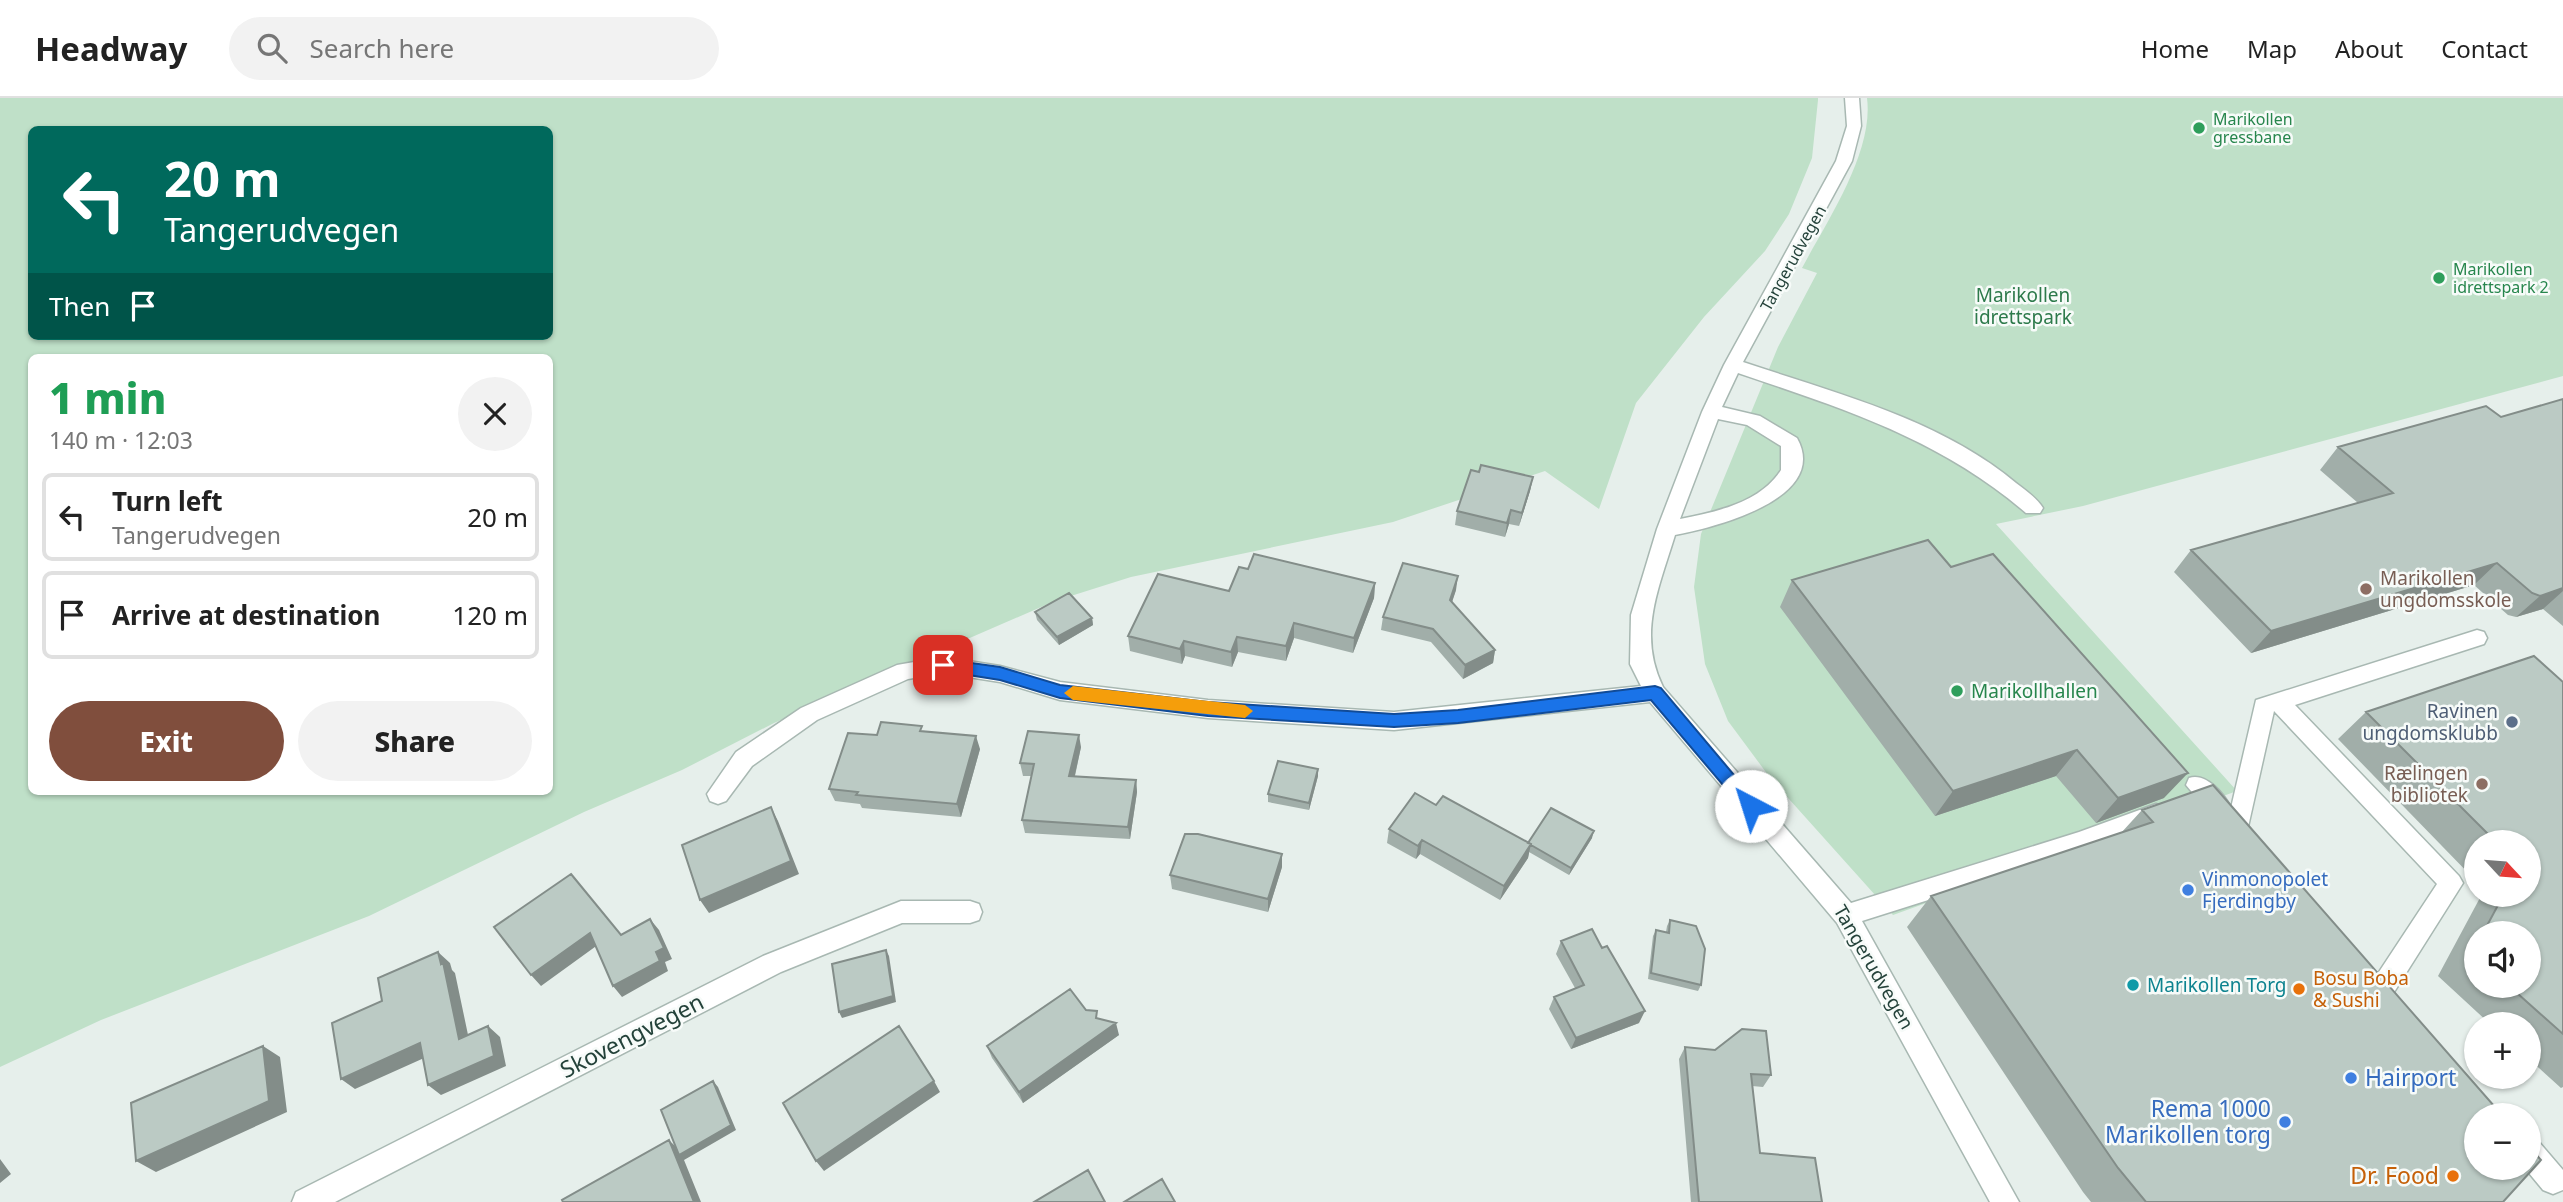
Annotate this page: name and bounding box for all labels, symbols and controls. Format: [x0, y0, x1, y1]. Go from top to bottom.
search box [229, 17, 719, 80]
text: Headway [35, 26, 187, 71]
icon: search [253, 29, 291, 67]
text: Search here [309, 30, 454, 66]
text: Home [2141, 32, 2209, 65]
text: Map [2247, 32, 2297, 65]
text: About [2335, 32, 2403, 65]
text: Contact [2441, 32, 2528, 65]
place label: Marikollen gressbane [2213, 108, 2293, 148]
marker: Marikollen gressbane [2191, 120, 2207, 136]
text: 20 m [164, 145, 281, 211]
icon: left [49, 154, 140, 245]
street label: Tangerudvegen [1755, 201, 1831, 315]
text: Tangerudvegen [164, 208, 399, 251]
place label: Marikollen idrettspark 2 [2453, 258, 2549, 298]
marker: Marikollen idrettspark 2 [2431, 270, 2447, 286]
park label: Marikollen idrettspark [1974, 282, 2072, 330]
icon: arrive [124, 287, 162, 325]
text: Then [49, 288, 110, 324]
text: 1 min [49, 369, 166, 426]
button: close [458, 377, 532, 451]
text: 140 m · 12:03 [49, 424, 193, 456]
text: Turn left [112, 483, 223, 519]
icon: left [53, 498, 91, 536]
text: 20 m [467, 499, 528, 535]
text: Tangerudvegen [112, 519, 281, 551]
place label: Marikollen ungdomsskole [2380, 565, 2512, 613]
marker: Marikollen ungdomsskole [2358, 581, 2374, 597]
icon: arrive [53, 596, 91, 634]
text: Arrive at destination [112, 597, 381, 633]
text: 120 m [452, 597, 528, 633]
pin [913, 635, 973, 695]
icon: arrive [924, 646, 962, 684]
place label: Marikollhallen [1971, 678, 2098, 704]
marker: Marikollhallen [1949, 683, 1965, 699]
place label: Ravinen ungdomsklubb [2363, 698, 2498, 746]
button: Exit [49, 701, 284, 781]
button: Share [298, 701, 532, 781]
marker: Ravinen ungdomsklubb [2504, 714, 2520, 730]
place label: Rælingen bibliotek [2384, 760, 2468, 808]
position arrow [1714, 769, 1788, 843]
marker: Rælingen bibliotek [2474, 776, 2490, 792]
north arrow [2464, 830, 2541, 906]
map controls [2464, 830, 2541, 1180]
place label: Vinmonopolet Fjerdingby [2202, 866, 2328, 914]
marker: Vinmonopolet Fjerdingby [2180, 882, 2196, 898]
street label: Tangerudvegen [1828, 900, 1920, 1034]
button: sound [2464, 921, 2541, 998]
place label: Bosu Boba & Sushi [2313, 965, 2409, 1013]
place label: Marikollen Torg [2147, 972, 2287, 998]
marker: Marikollen Torg [2125, 977, 2141, 993]
marker: Bosu Boba & Sushi [2291, 981, 2307, 997]
street label: Skovengvegen [554, 985, 709, 1085]
button: + [2464, 1012, 2541, 1089]
place label: Hairport [2365, 1061, 2456, 1093]
marker: Hairport [2343, 1070, 2359, 1086]
place label: Rema 1000 Marikollen torg [2105, 1092, 2271, 1150]
button: − [2464, 1103, 2541, 1180]
marker: Rema 1000 Marikollen torg [2277, 1114, 2293, 1130]
place label: Dr. Food [2350, 1159, 2439, 1191]
marker: Dr. Food [2445, 1168, 2461, 1184]

